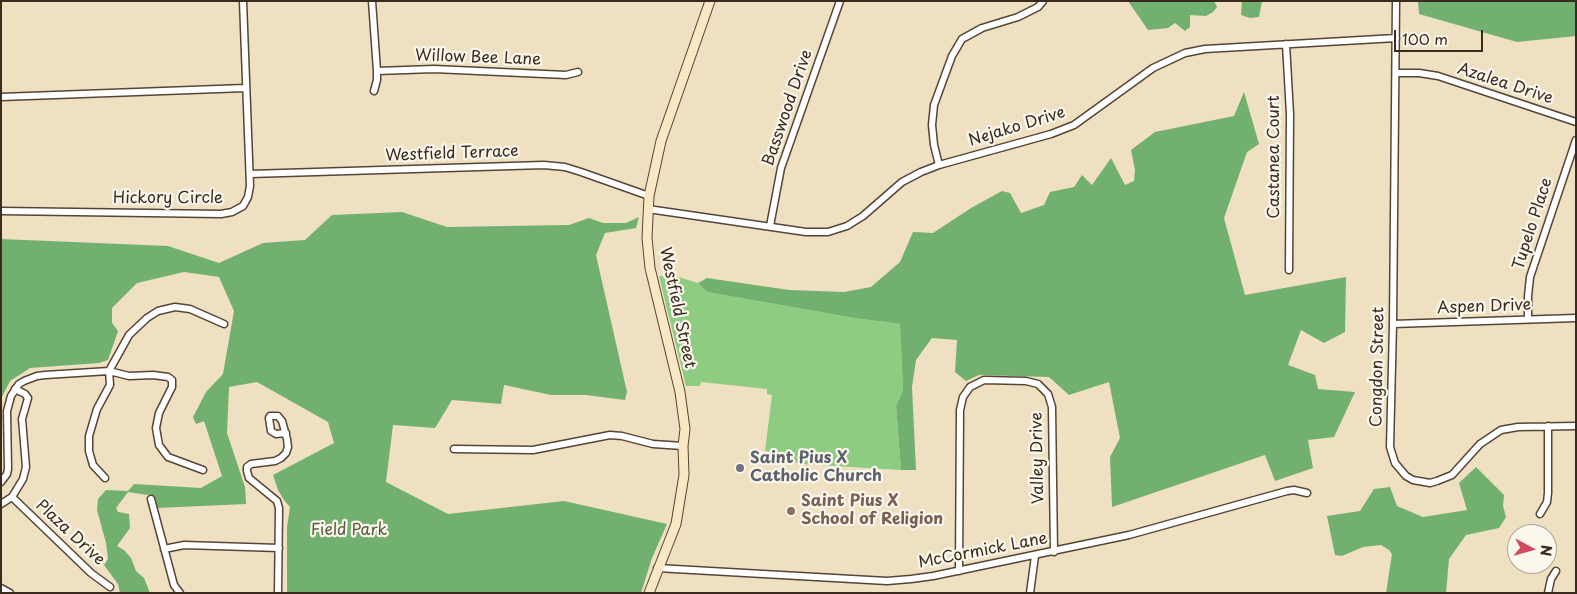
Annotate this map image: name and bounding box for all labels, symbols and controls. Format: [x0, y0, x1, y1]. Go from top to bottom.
scale bar [1397, 20, 1486, 52]
text: 100 m [1402, 27, 1448, 50]
street label: Willow Bee Lane [415, 46, 541, 70]
street label: Basswood Drive [759, 47, 817, 169]
street label: Azalea Drive [1455, 60, 1555, 108]
street label: Castanea Court [1265, 95, 1285, 219]
street label: Nejako Drive [966, 103, 1068, 151]
street label: Westfield Terrace [385, 142, 519, 166]
street label: Tupelo Place [1509, 176, 1557, 272]
street label: Hickory Circle [113, 189, 223, 209]
street label: Westfield Street [655, 246, 699, 370]
street label: Aspen Drive [1437, 296, 1531, 318]
street label: Congdon Street [1367, 307, 1389, 427]
street label: Valley Drive [1028, 412, 1048, 504]
place label: Saint Pius X Catholic Church [750, 449, 882, 487]
marker: Saint Pius X Catholic Church [734, 462, 746, 474]
place label: Saint Pius X School of Religion [801, 492, 943, 530]
street label: Plaza Drive [31, 496, 109, 570]
marker: Saint Pius X School of Religion [785, 505, 797, 517]
park label: Field Park [311, 521, 387, 541]
north arrow [1507, 524, 1557, 574]
street label: McCormick Lane [917, 529, 1049, 573]
text: N [1535, 544, 1557, 557]

